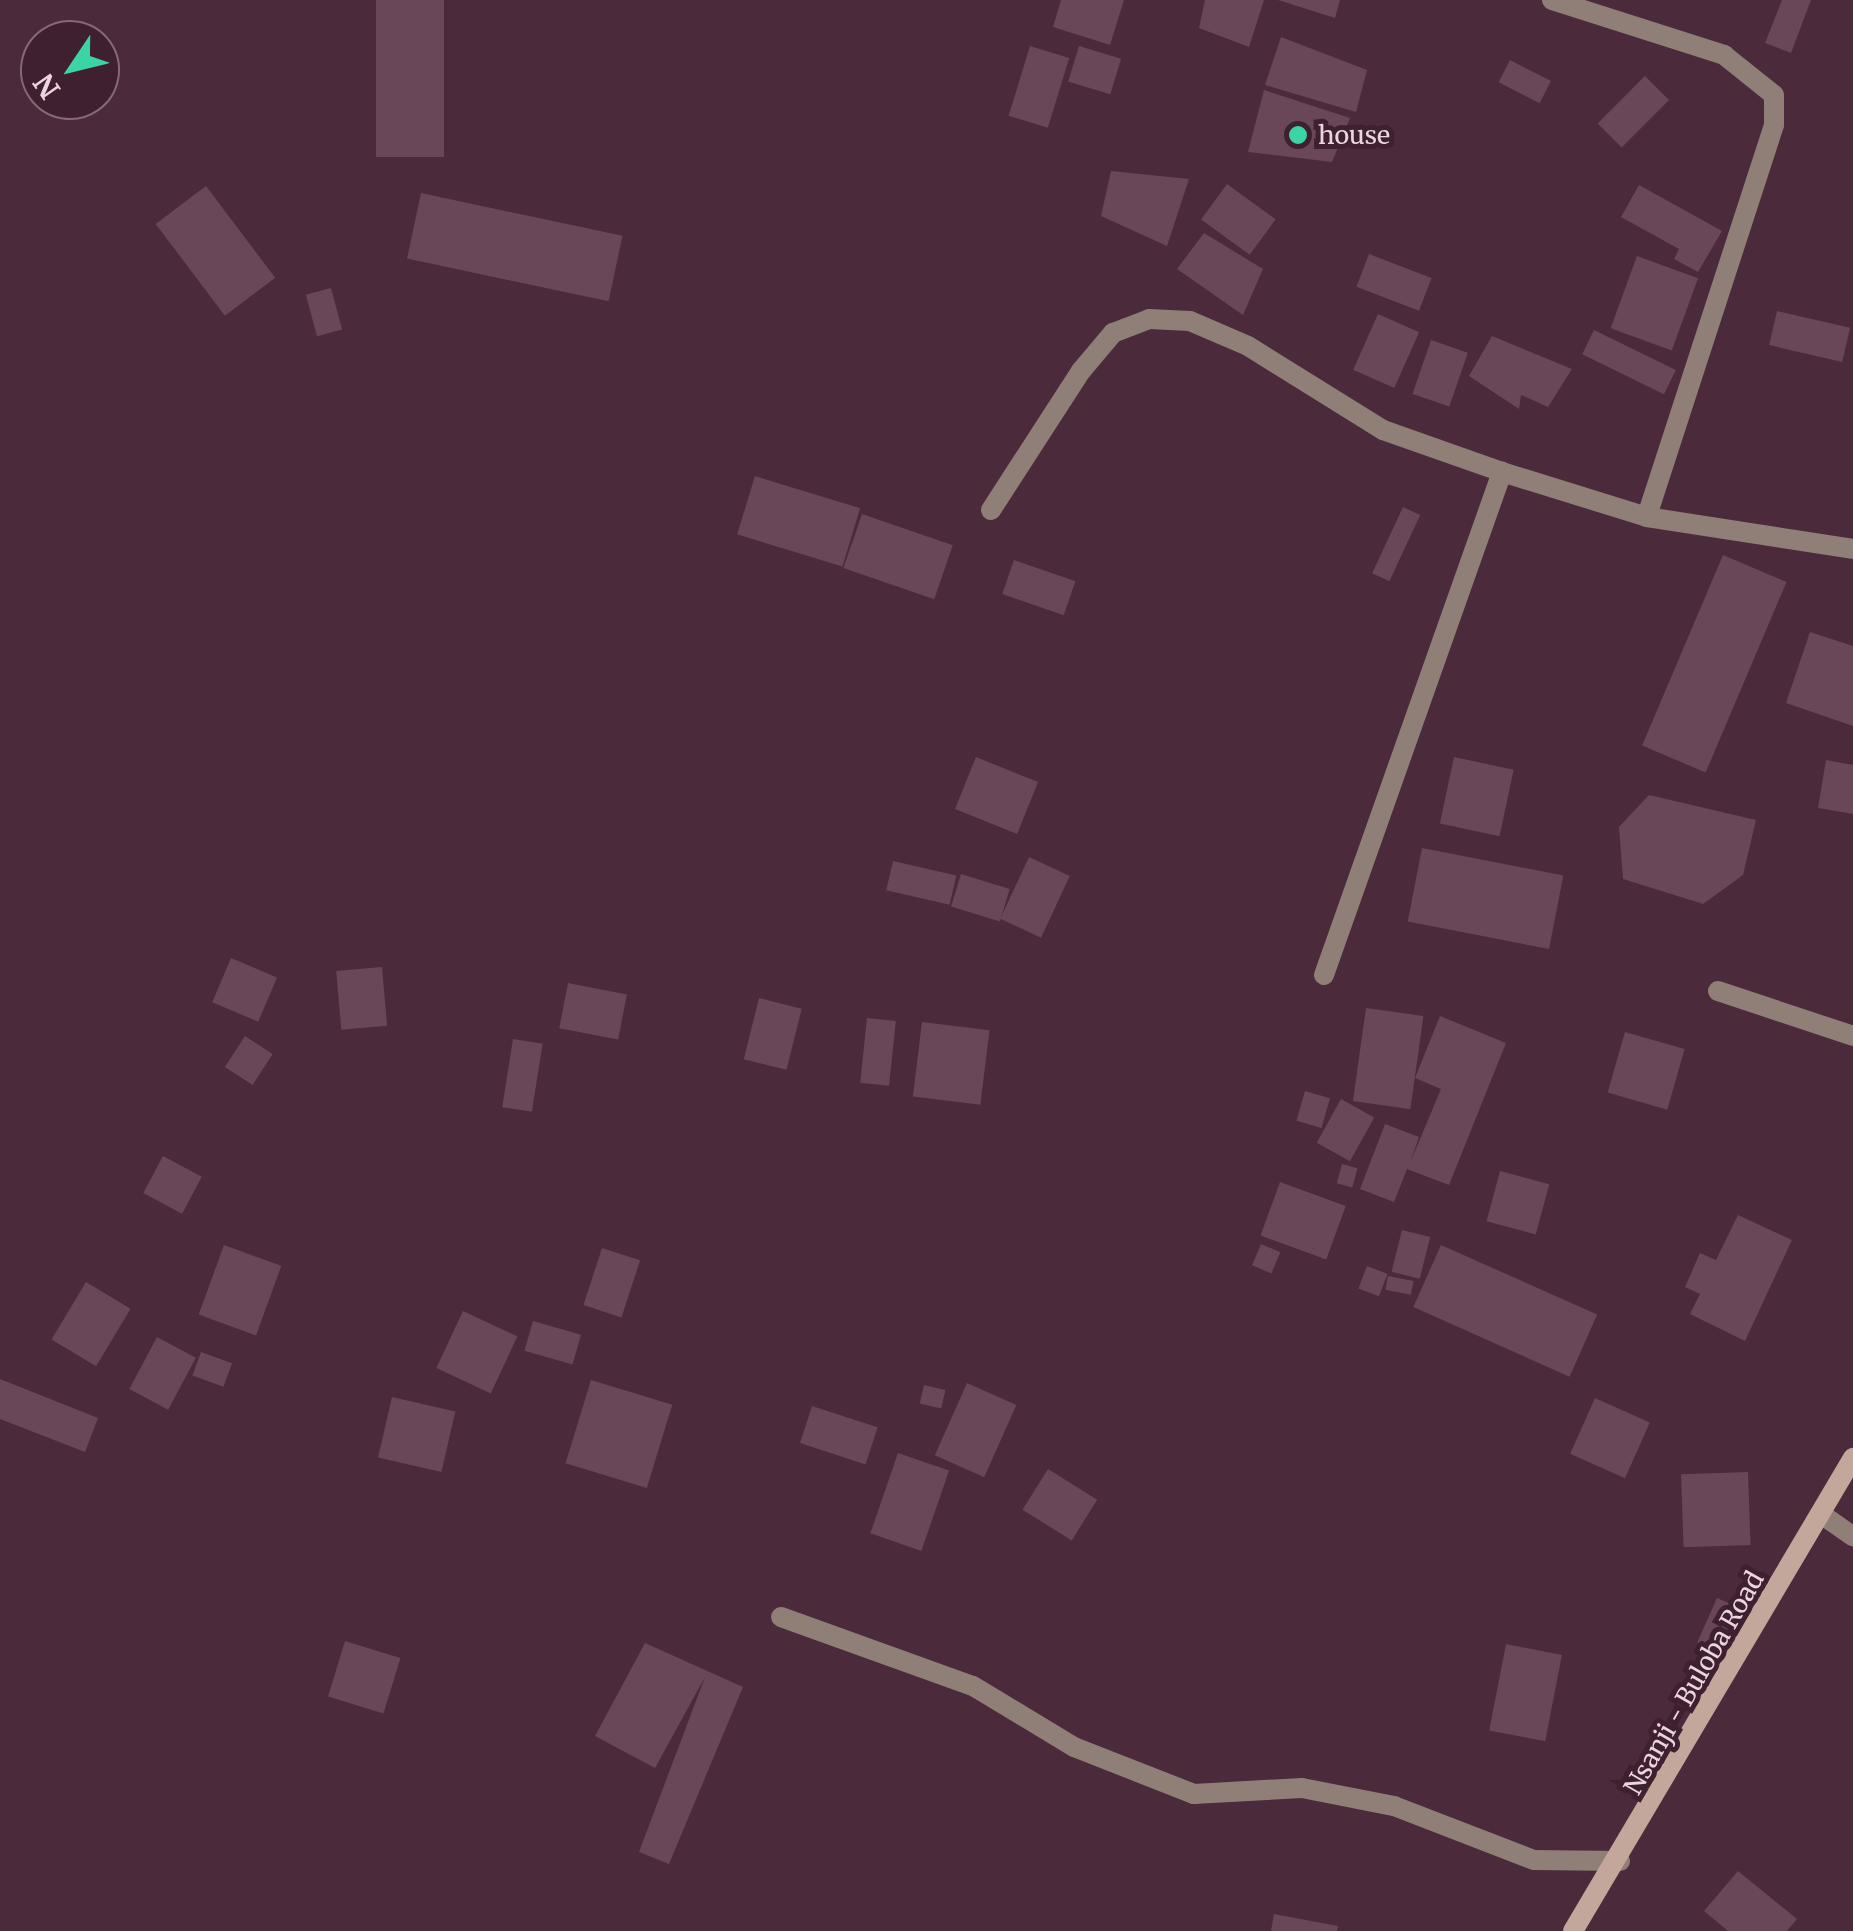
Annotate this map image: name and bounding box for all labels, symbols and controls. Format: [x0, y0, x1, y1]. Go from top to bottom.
north arrow [20, 20, 120, 120]
text: N [26, 67, 68, 105]
place label: house [1318, 120, 1390, 150]
marker: house [1287, 124, 1309, 146]
street label: Nsanji - Buloba Road [1618, 1566, 1770, 1800]

